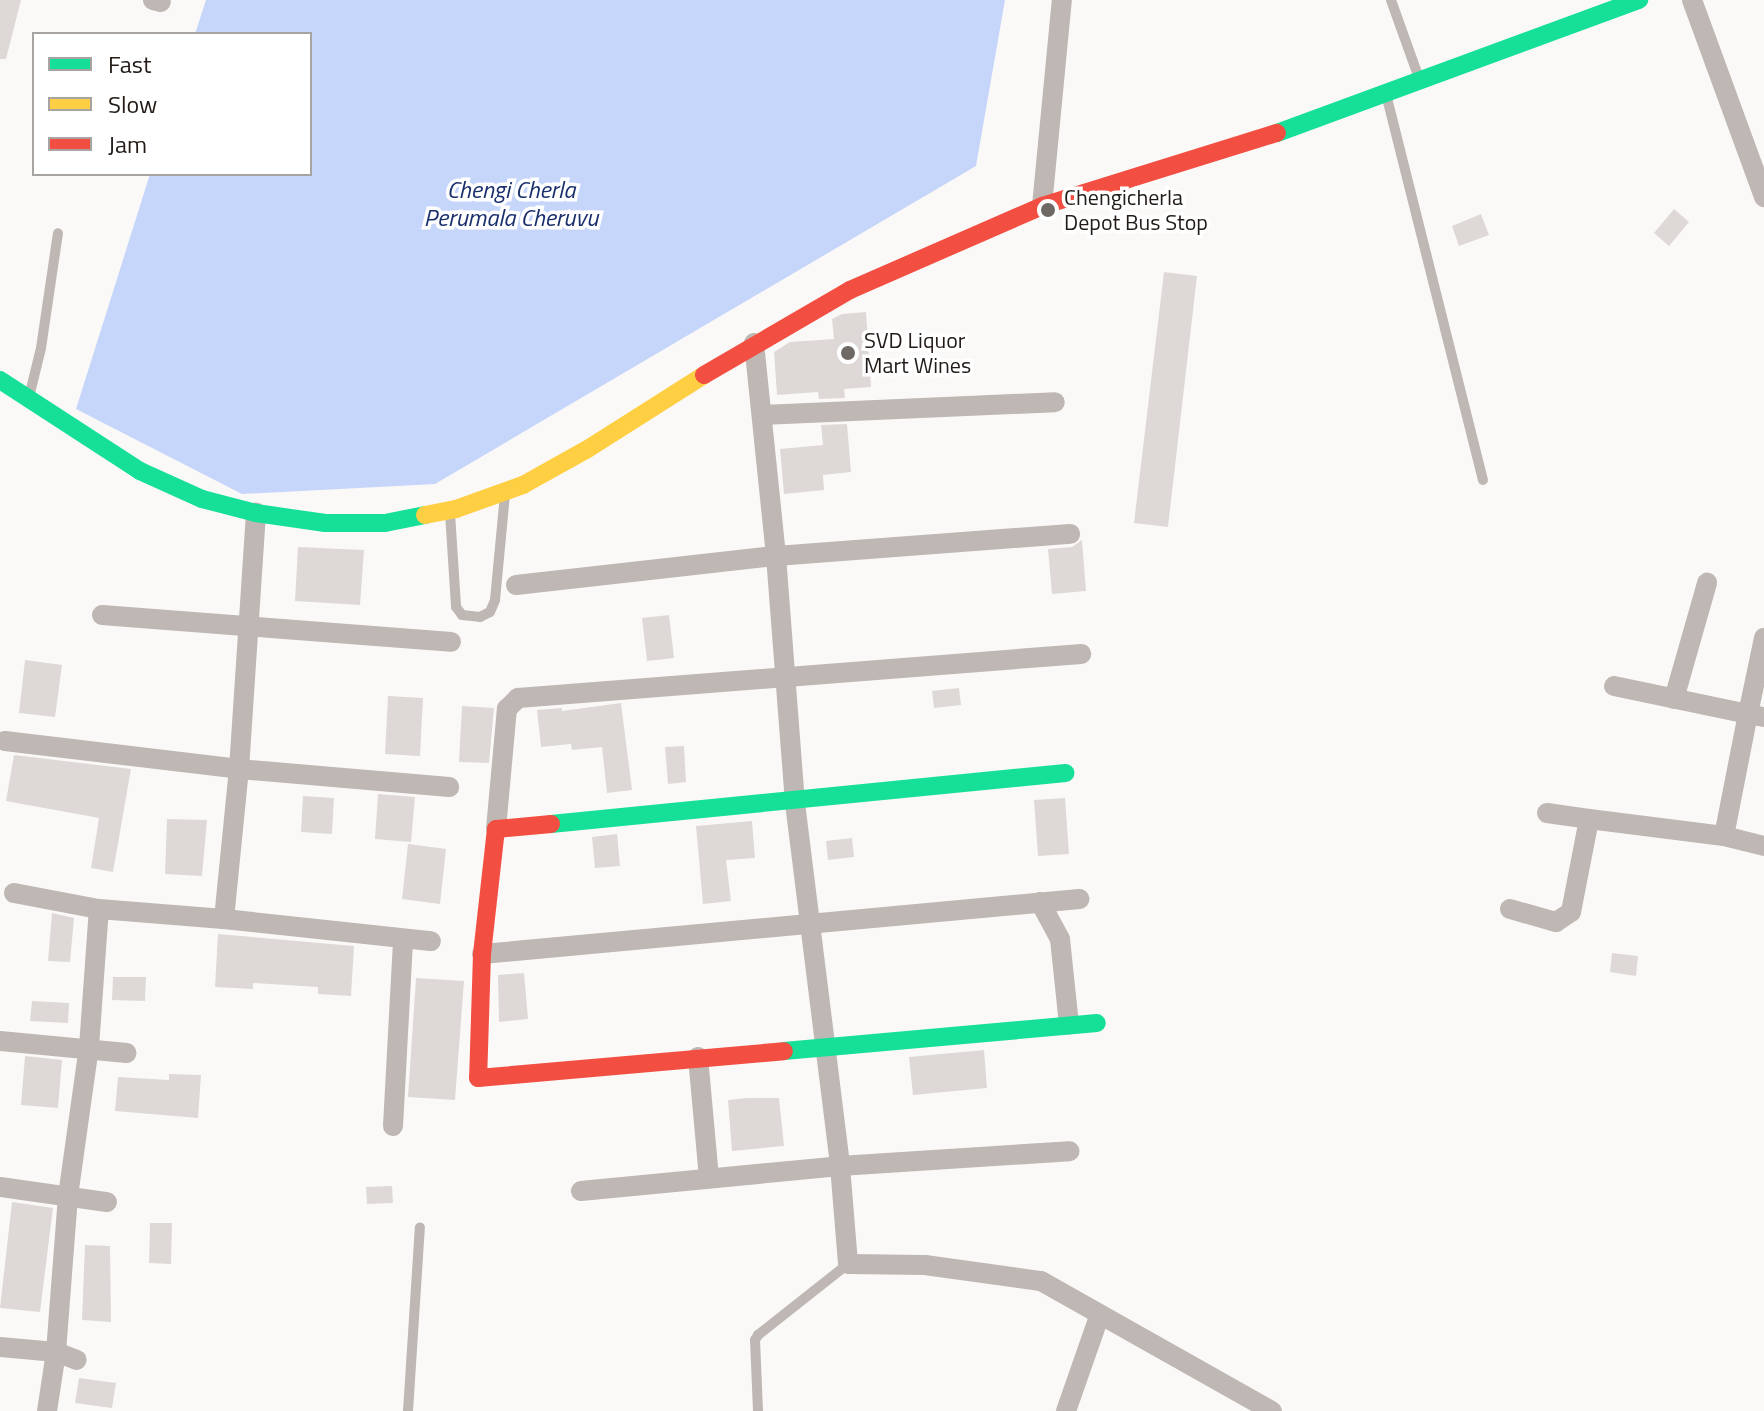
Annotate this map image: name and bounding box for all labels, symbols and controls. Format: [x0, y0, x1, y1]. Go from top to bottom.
legend [32, 32, 312, 176]
text: Fast [108, 46, 151, 82]
text: Slow [108, 86, 157, 122]
text: Jam [108, 126, 147, 162]
water label: Chengi Cherla Perumala Cheruvu [424, 176, 598, 232]
place label: Chengicherla Depot Bus Stop [1064, 184, 1208, 236]
marker: Chengicherla Depot Bus Stop [1039, 201, 1057, 219]
place label: SVD Liquor Mart Wines [864, 327, 971, 378]
marker: SVD Liquor Mart Wines [839, 344, 857, 362]

